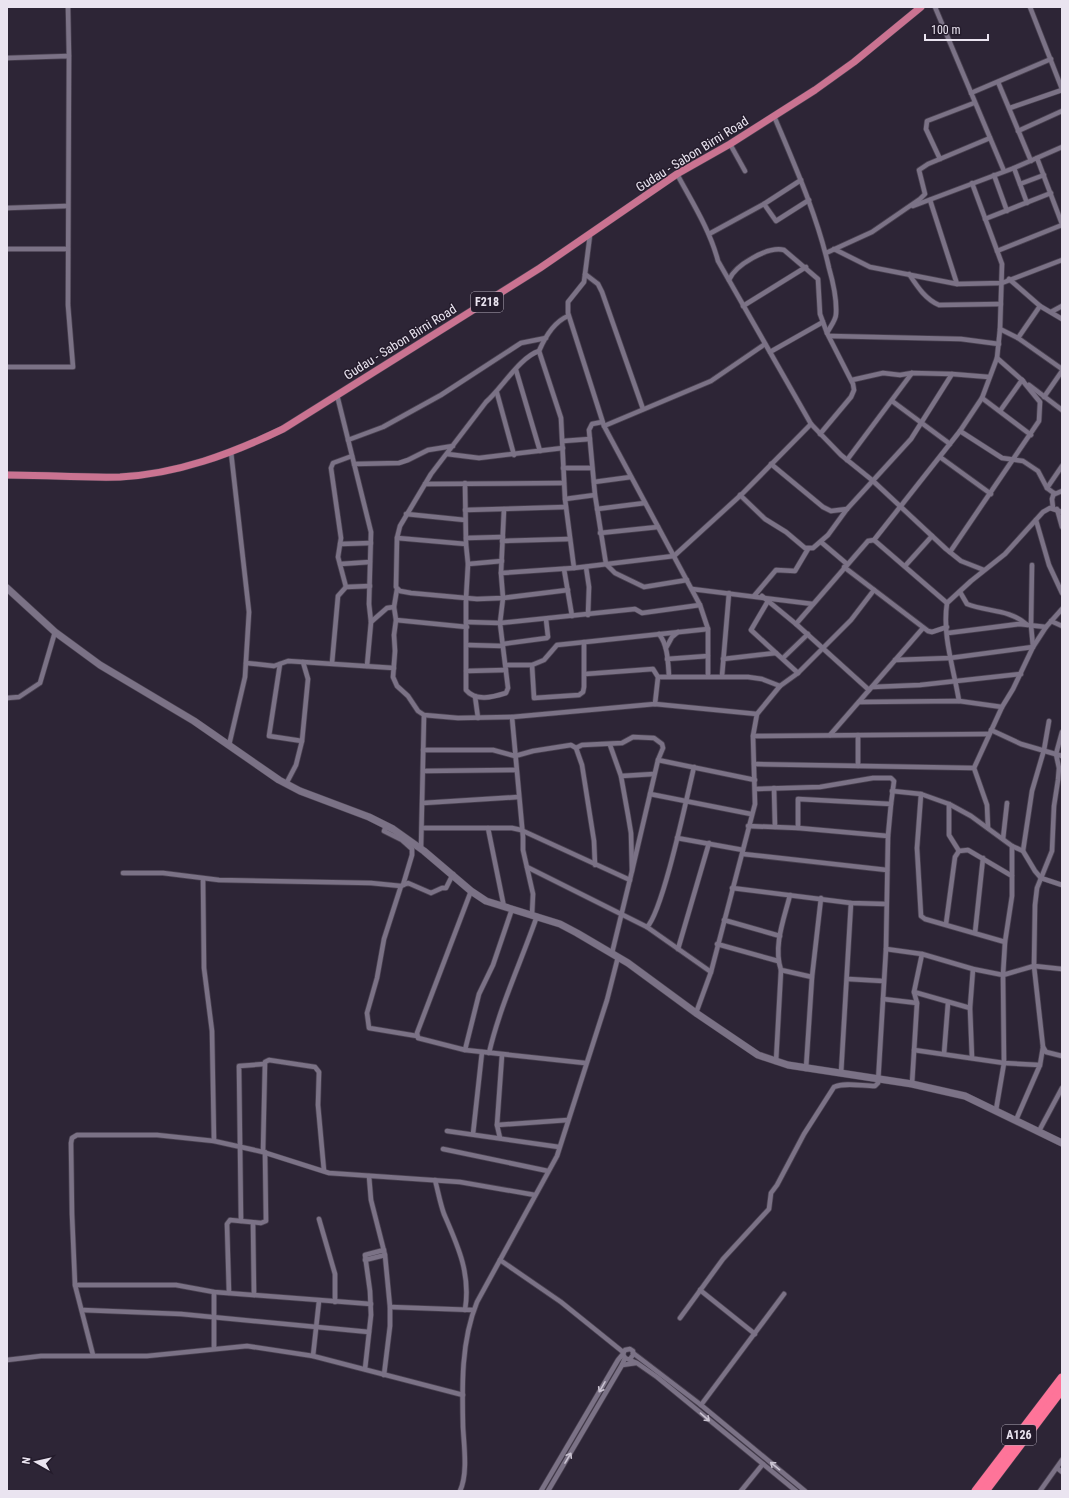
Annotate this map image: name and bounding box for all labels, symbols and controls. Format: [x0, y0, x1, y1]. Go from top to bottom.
scale bar [925, 16, 988, 42]
text: 100 m [931, 23, 961, 37]
street label: Gudau - Sabon Birni Road [633, 113, 751, 195]
road number: F218 [471, 292, 503, 312]
street label: Gudau - Sabon Birni Road [341, 301, 459, 383]
one-way arrow [598, 1381, 606, 1393]
one-way arrow [700, 1412, 711, 1421]
road number: A126 [1002, 1425, 1036, 1445]
north arrow [16, 1442, 56, 1482]
one-way arrow [564, 1452, 572, 1464]
text: N [20, 1456, 34, 1465]
one-way arrow [769, 1462, 780, 1471]

